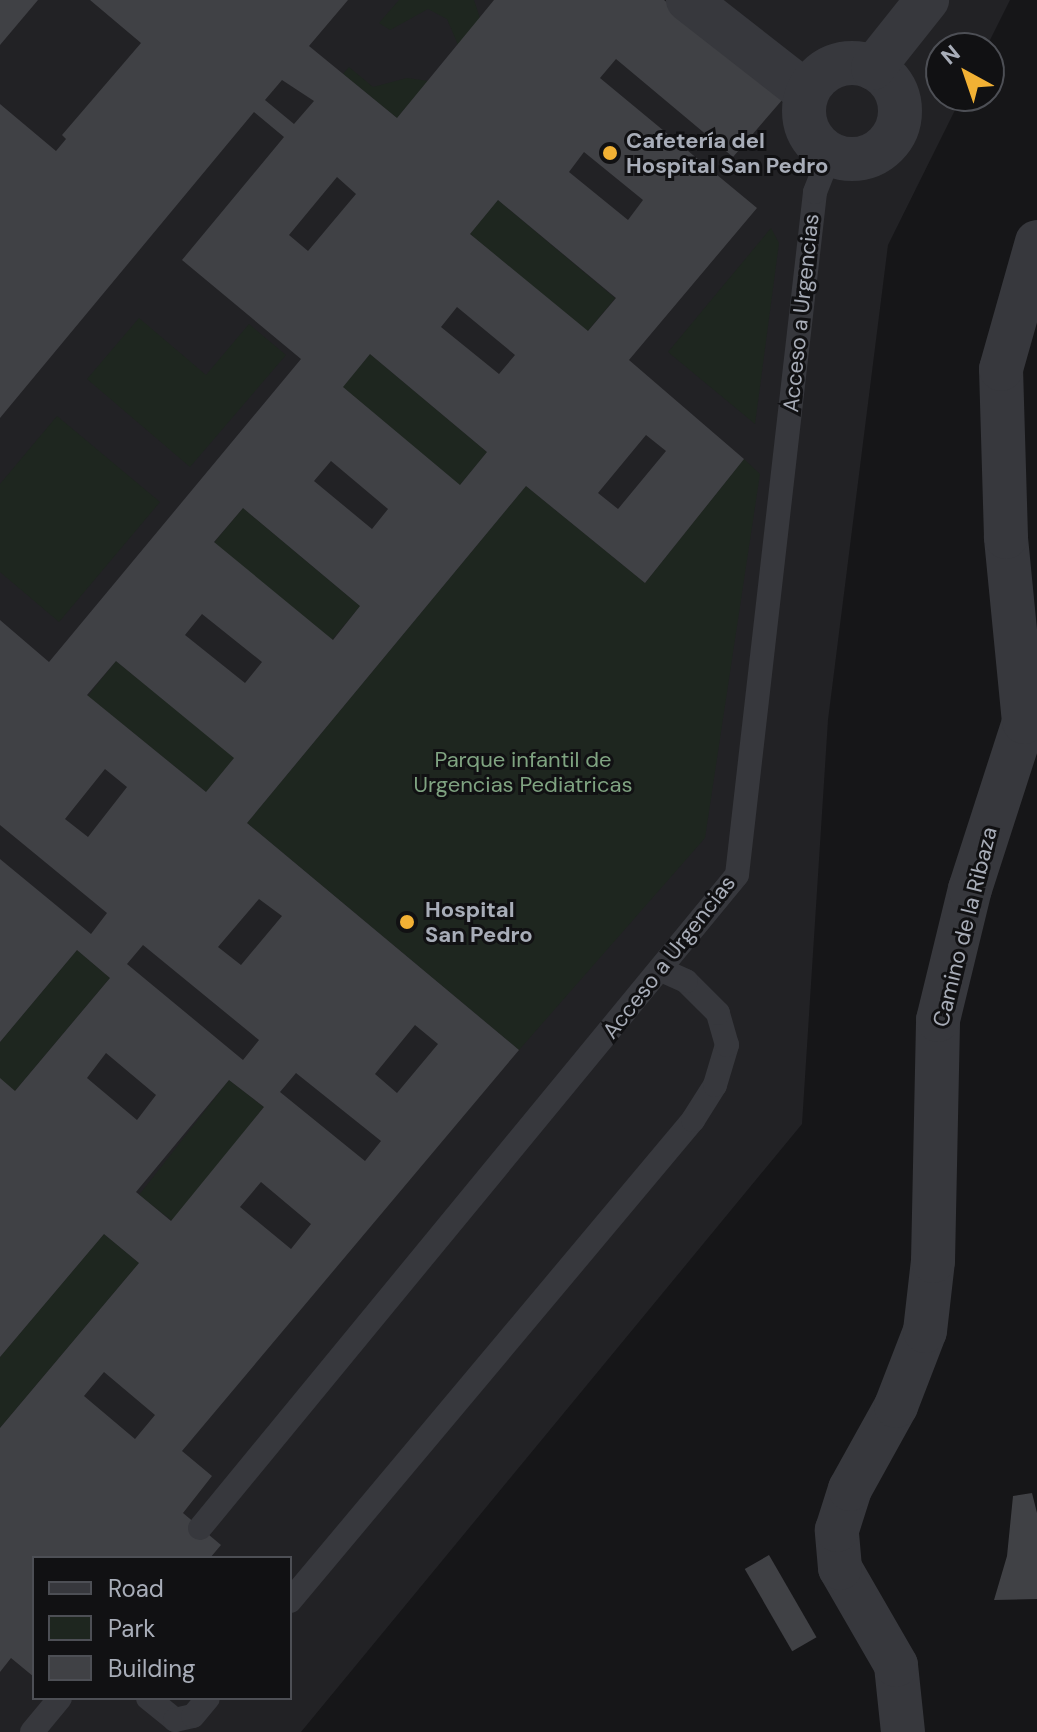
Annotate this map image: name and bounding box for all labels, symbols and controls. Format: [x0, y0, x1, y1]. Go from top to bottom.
north arrow [925, 32, 1005, 112]
text: N [935, 39, 966, 71]
place label: Cafetería del Hospital San Pedro [626, 127, 829, 178]
marker: Cafetería del Hospital San Pedro [601, 144, 619, 162]
street label: Acceso a Urgencias [777, 212, 825, 414]
park label: Parque infantil de Urgencias Pediatricas [414, 746, 632, 798]
street label: Camino de la Ribaza [927, 824, 1003, 1030]
street label: Acceso a Urgencias [597, 870, 741, 1044]
place label: Hospital San Pedro [425, 896, 533, 948]
marker: Hospital San Pedro [396, 911, 418, 933]
legend [32, 1556, 292, 1700]
text: Road [108, 1573, 164, 1604]
text: Park [108, 1613, 155, 1644]
text: Building [108, 1653, 195, 1684]

